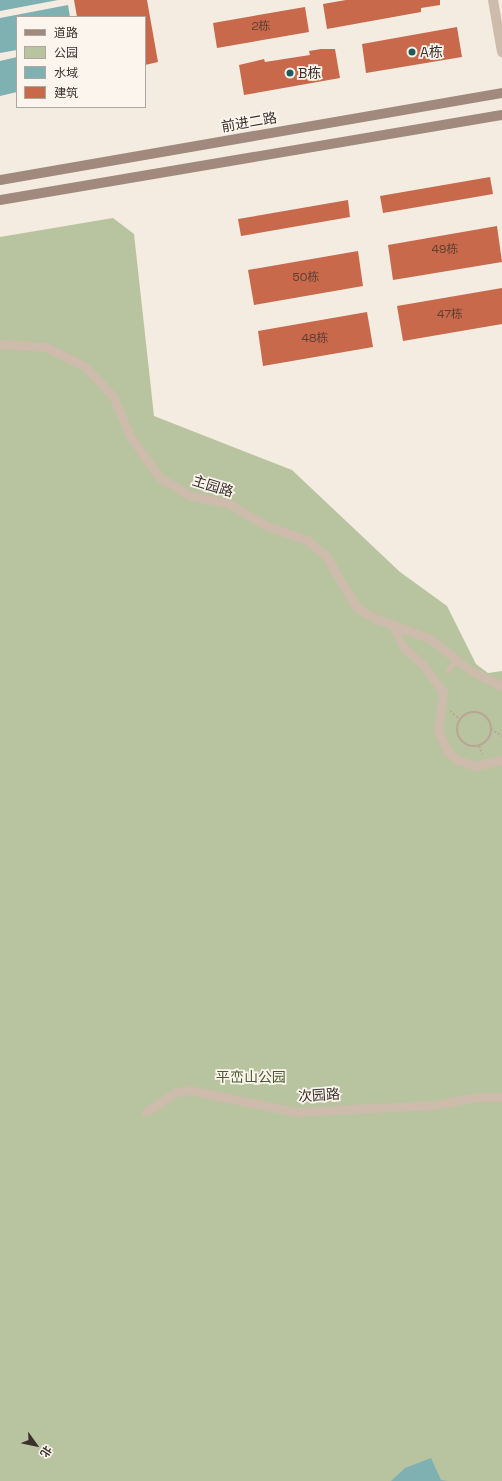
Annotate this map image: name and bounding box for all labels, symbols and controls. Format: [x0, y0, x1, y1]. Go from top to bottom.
legend [16, 16, 146, 108]
house number: 2栋 [251, 20, 271, 34]
text: 道路 [54, 25, 78, 41]
place label: A栋 [420, 44, 443, 60]
text: 公园 [54, 45, 78, 61]
marker: A栋 [407, 47, 417, 57]
text: 水域 [54, 65, 78, 81]
place label: B栋 [298, 65, 321, 81]
marker: B栋 [285, 68, 295, 78]
text: 建筑 [54, 85, 78, 101]
street label: 前进二路 [220, 109, 278, 135]
house number: 49栋 [432, 243, 458, 257]
house number: 50栋 [293, 271, 319, 285]
house number: 47栋 [437, 308, 463, 322]
house number: 48栋 [302, 332, 328, 346]
street label: 主园路 [190, 472, 236, 500]
park label: 平峦山公园 [216, 1069, 286, 1085]
street label: 次园路 [297, 1085, 341, 1105]
north arrow [16, 1425, 56, 1465]
text: 北 [37, 1443, 55, 1460]

